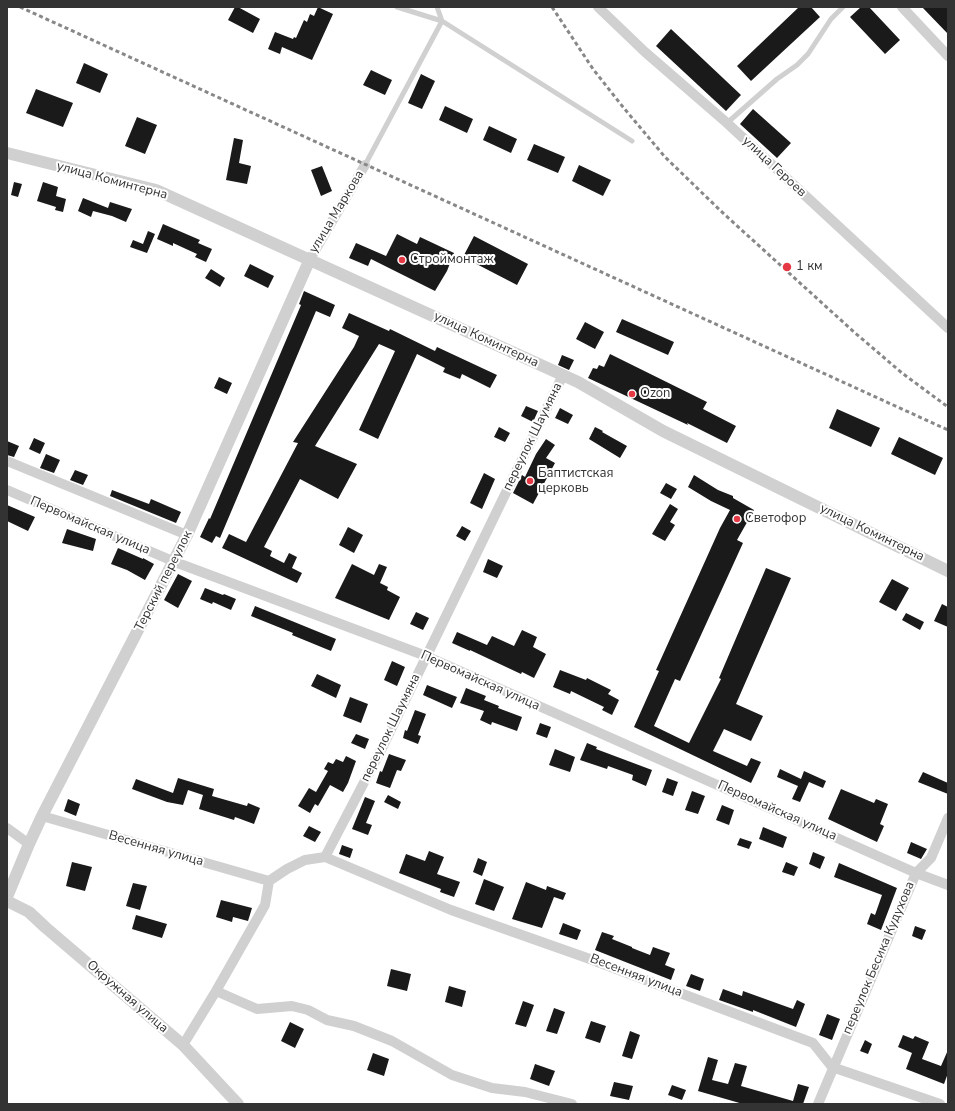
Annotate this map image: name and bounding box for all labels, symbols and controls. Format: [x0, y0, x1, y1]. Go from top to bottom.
street label: улица Героев [739, 134, 809, 200]
street label: улица Коминтерна [55, 159, 169, 203]
street label: улица Маркова [306, 168, 368, 256]
place label: Строймонтаж [410, 252, 494, 268]
marker: Строймонтаж [397, 255, 407, 265]
place label: 1 км [796, 259, 823, 275]
marker: 1 км [781, 261, 793, 273]
street label: улица Коминтерна [431, 309, 541, 371]
street label: переулок Шаумяна [500, 380, 566, 494]
place label: Ozon [640, 386, 670, 402]
marker: Ozon [627, 389, 637, 399]
place label: Баптистская церковь [538, 466, 613, 497]
marker: Баптистская церковь [525, 476, 535, 486]
street label: Первомайская улица [28, 494, 152, 558]
street label: улица Коминтерна [817, 501, 927, 565]
place label: Светофор [745, 511, 806, 527]
marker: Светофор [732, 514, 742, 524]
street label: Терский переулок [132, 528, 196, 634]
street label: Первомайская улица [418, 648, 542, 714]
street label: переулок Шаумяна [358, 671, 424, 785]
street label: Первомайская улица [715, 778, 839, 844]
street label: Весенняя улица [107, 828, 205, 870]
street label: переулок Бесика Кудухова [840, 879, 918, 1037]
street label: Весенняя улица [588, 951, 684, 1001]
street label: Окружная улица [83, 957, 171, 1037]

